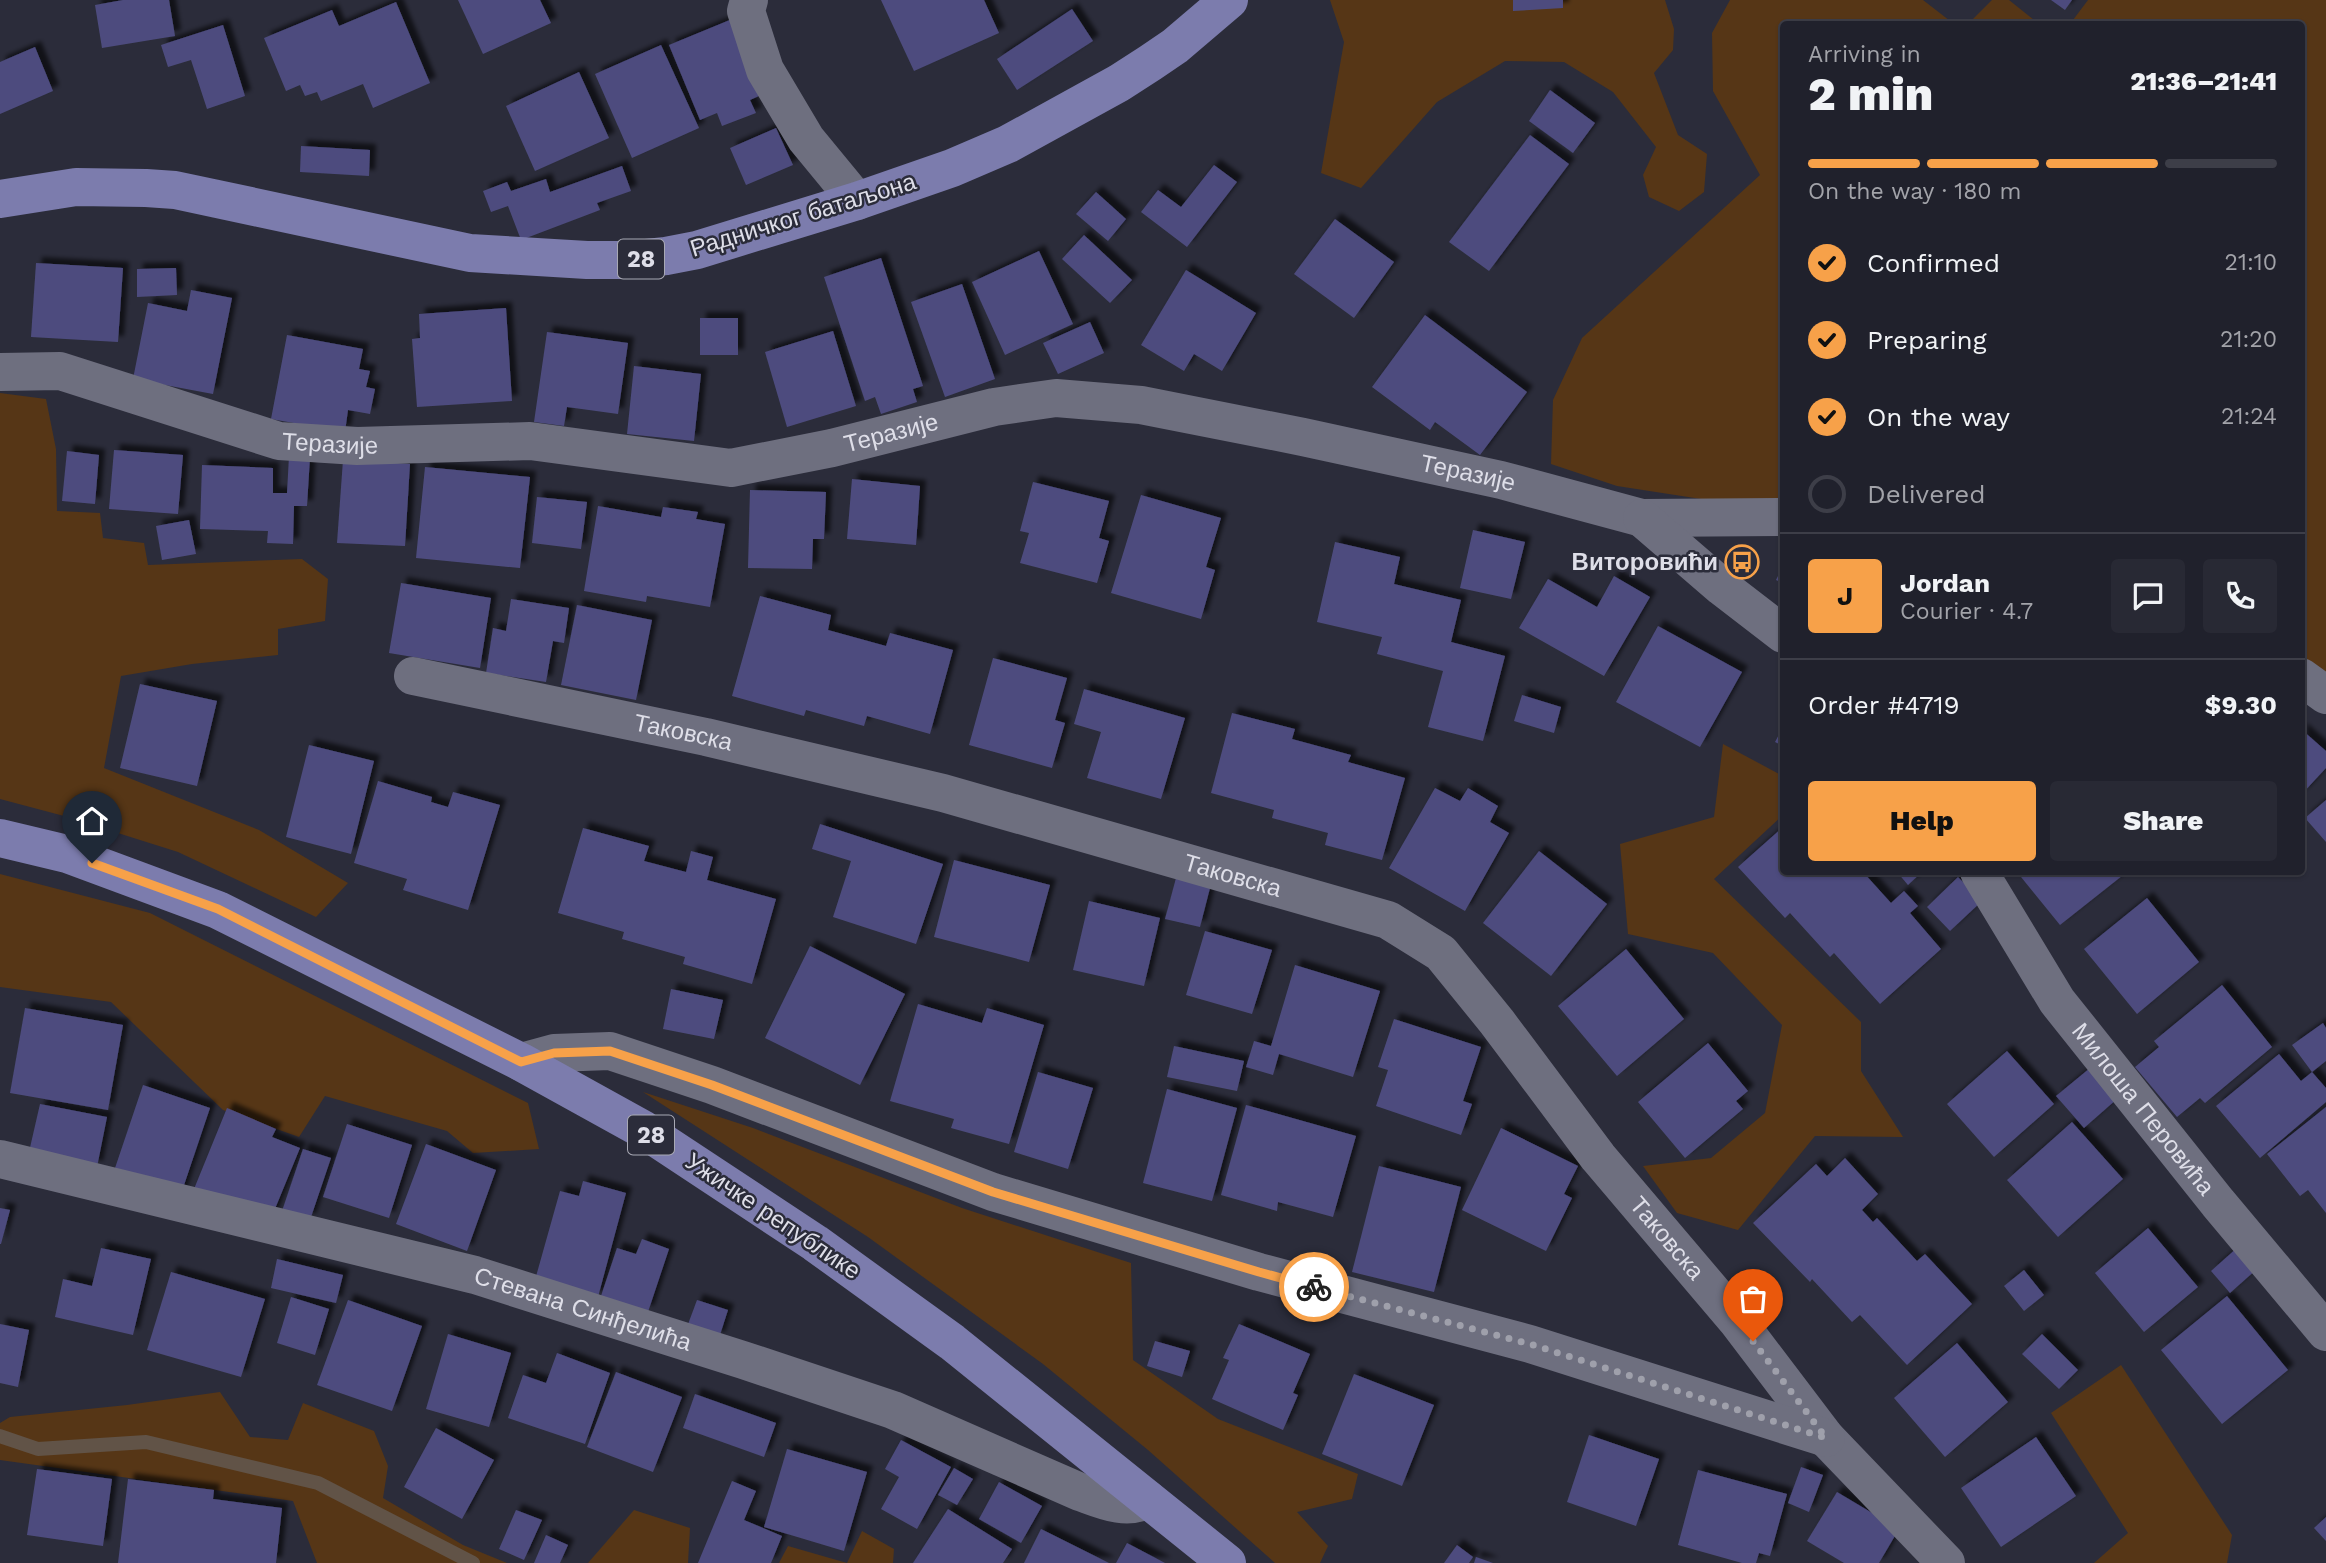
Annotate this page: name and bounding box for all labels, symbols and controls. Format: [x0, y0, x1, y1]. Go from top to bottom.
text: Arriving in [1808, 41, 1921, 68]
text: 21:36–21:41 [2130, 66, 2277, 96]
text: 2 min [1808, 67, 1933, 121]
street label: Радничког батаљона [687, 167, 920, 263]
text: On the way · 180 m [1808, 178, 2021, 205]
road number: 28 [618, 240, 664, 278]
icon: check [1808, 244, 1846, 282]
text: Confirmed [1867, 248, 2000, 278]
text: 21:10 [2225, 249, 2277, 276]
icon: check [1808, 321, 1846, 359]
text: Preparing [1867, 325, 1987, 355]
text: 21:20 [2220, 326, 2277, 353]
icon: check [1808, 398, 1846, 436]
text: On the way [1867, 402, 2010, 432]
text: 21:24 [2221, 403, 2277, 430]
street label: Теразије [841, 408, 941, 458]
street label: Теразије [281, 427, 378, 460]
street label: Теразије [1418, 449, 1519, 497]
text: Delivered [1867, 479, 1986, 509]
bus stop icon: Виторовићи [1723, 543, 1761, 581]
place label: Виторовићи [1572, 548, 1718, 576]
button: chat [2111, 559, 2185, 633]
button: phone [2203, 559, 2277, 633]
text: Jordan [1900, 568, 1990, 598]
text: J [1837, 581, 1853, 611]
text: Courier · 4.7 [1900, 598, 2033, 625]
text: Order #4719 [1808, 690, 1960, 720]
text: $9.30 [2205, 690, 2277, 720]
street label: Таковска [631, 708, 736, 757]
button: Help [1808, 781, 2036, 861]
button: Share [2050, 781, 2277, 861]
pin [62, 791, 122, 863]
icon: home [73, 802, 111, 840]
street label: Таковска [1181, 848, 1285, 903]
street label: Милоша Перовића [2066, 1017, 2221, 1201]
road number: 28 [628, 1116, 674, 1154]
street label: Ужичке републике [680, 1147, 866, 1285]
street label: Таковска [1624, 1191, 1710, 1286]
courier [1279, 1252, 1349, 1322]
street label: Стевана Синђелића [471, 1262, 695, 1357]
icon: bike [1295, 1268, 1333, 1306]
pin [1723, 1269, 1783, 1341]
icon: bag [1734, 1280, 1772, 1318]

